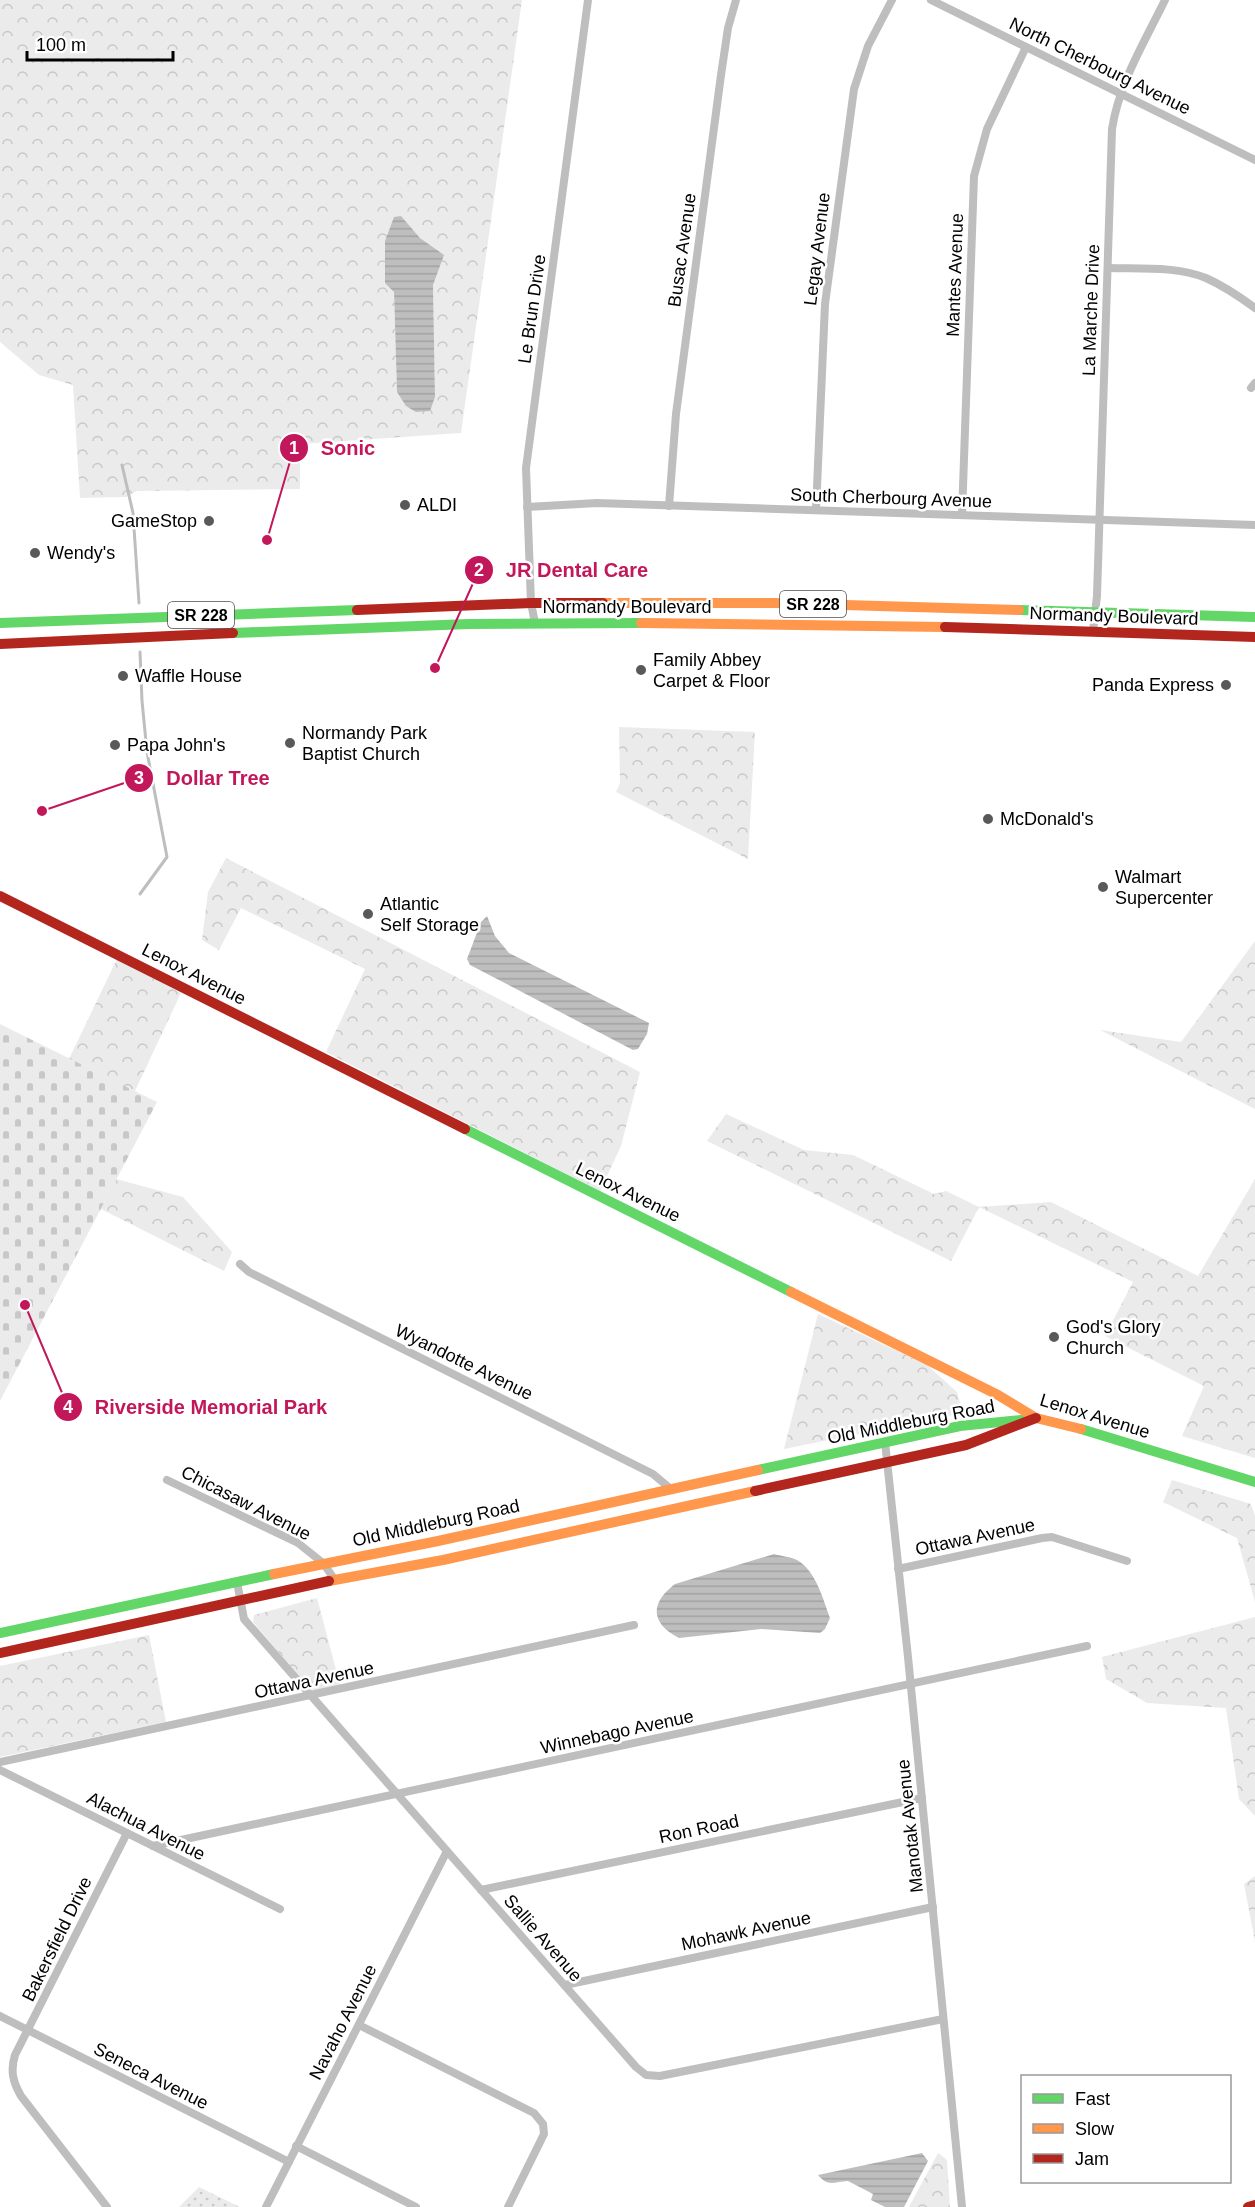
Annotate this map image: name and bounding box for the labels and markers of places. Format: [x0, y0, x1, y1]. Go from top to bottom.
callout: Sonic [279, 429, 387, 467]
place label: ALDI [417, 495, 457, 515]
marker: ALDI [398, 498, 412, 512]
place label: GameStop [111, 511, 197, 531]
marker: GameStop [202, 514, 216, 528]
place label: Wendy's [47, 543, 115, 563]
marker: Wendy's [28, 546, 42, 560]
callout: JR Dental Care [464, 551, 660, 589]
place label: Family Abbey Carpet & Floor [653, 650, 770, 691]
marker: Family Abbey Carpet & Floor [634, 663, 648, 677]
place label: Waffle House [135, 666, 242, 686]
marker: Waffle House [116, 669, 130, 683]
place label: Panda Express [1092, 675, 1214, 695]
marker: Panda Express [1219, 678, 1233, 692]
place label: Normandy Park Baptist Church [302, 723, 428, 764]
place label: Papa John's [127, 735, 226, 755]
marker: Normandy Park Baptist Church [283, 736, 297, 750]
marker: Papa John's [108, 738, 122, 752]
callout: Dollar Tree [124, 759, 281, 797]
place label: McDonald's [1000, 809, 1093, 829]
marker: McDonald's [981, 812, 995, 826]
place label: Walmart Supercenter [1115, 867, 1213, 908]
marker: Walmart Supercenter [1096, 880, 1110, 894]
place label: Atlantic Self Storage [380, 894, 479, 935]
marker: Atlantic Self Storage [361, 907, 375, 921]
place label: God's Glory Church [1066, 1317, 1160, 1358]
marker: God's Glory Church [1047, 1330, 1061, 1344]
callout: Riverside Memorial Park [53, 1388, 339, 1426]

